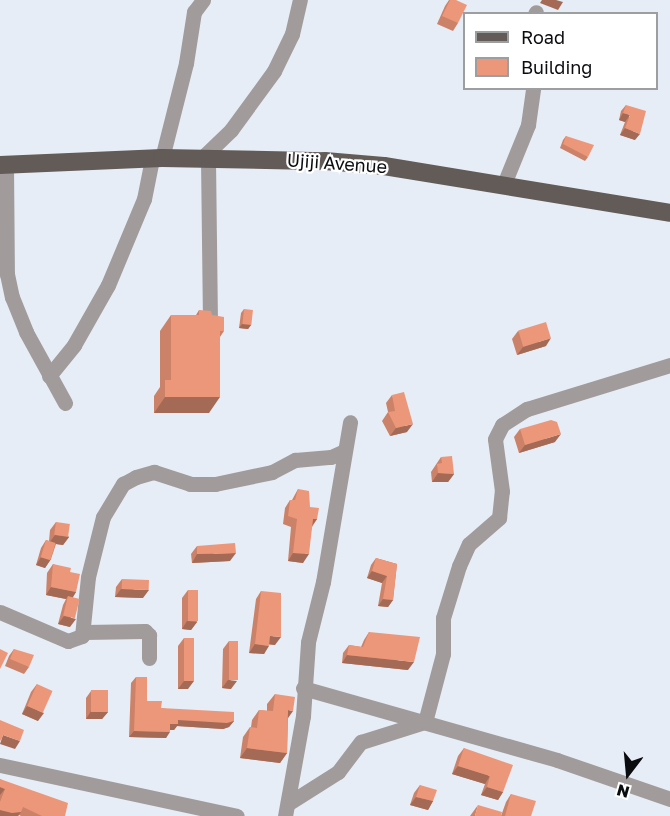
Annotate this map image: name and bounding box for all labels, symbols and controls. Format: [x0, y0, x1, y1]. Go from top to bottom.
legend [463, 12, 658, 90]
text: Road [521, 26, 565, 48]
text: Building [521, 56, 592, 78]
street label: Ujiji Avenue [286, 149, 388, 177]
north arrow [598, 744, 658, 804]
text: N [614, 780, 632, 803]

